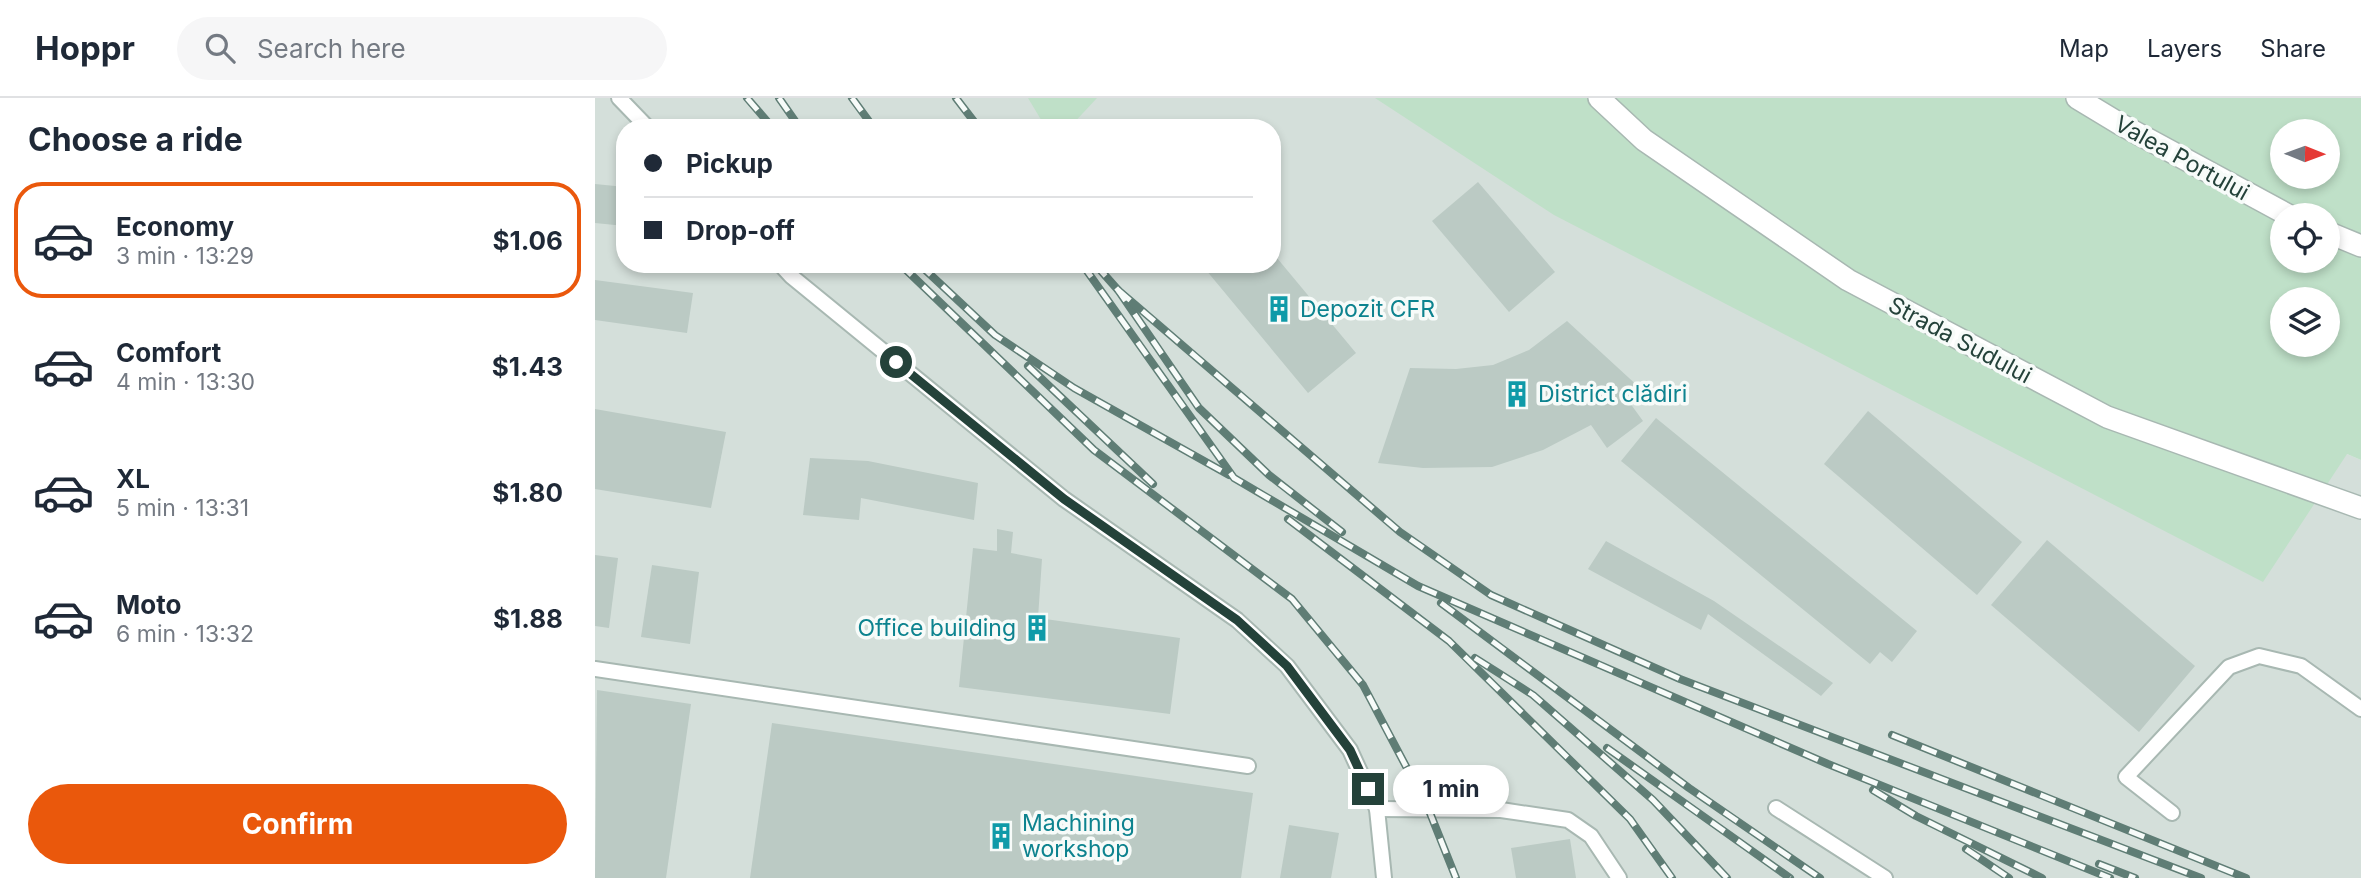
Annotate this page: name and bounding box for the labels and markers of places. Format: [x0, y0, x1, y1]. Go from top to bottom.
building icon: Depozit CFR [1264, 294, 1294, 324]
place label: Depozit CFR [1300, 295, 1435, 323]
building icon: District clădiri [1502, 379, 1532, 409]
place label: District clădiri [1538, 380, 1687, 408]
building icon: Office building [1022, 613, 1052, 643]
place label: Office building [858, 614, 1016, 642]
place label: Machining workshop [1022, 809, 1135, 863]
building icon: Machining workshop [986, 821, 1016, 851]

